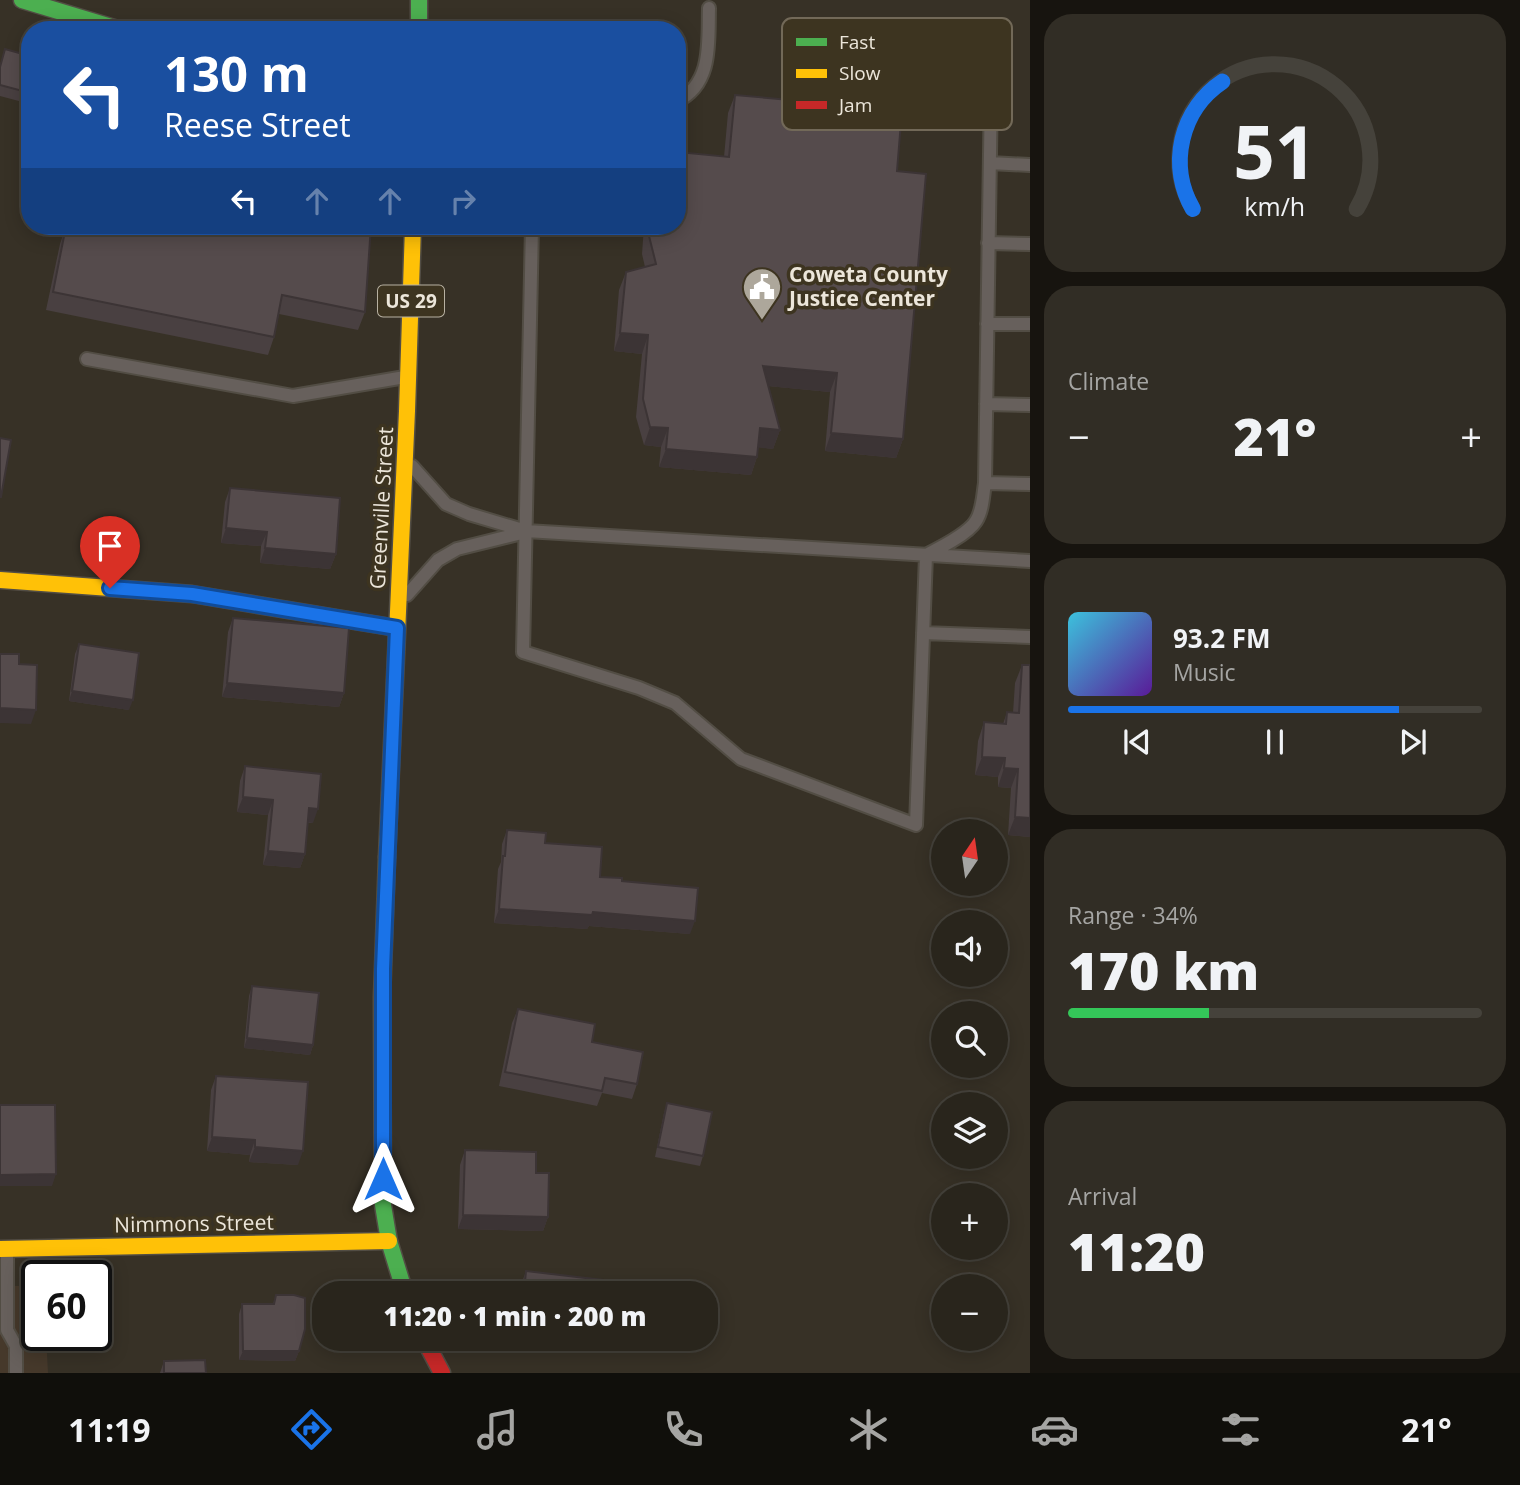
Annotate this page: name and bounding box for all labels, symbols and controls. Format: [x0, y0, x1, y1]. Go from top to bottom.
legend [782, 18, 1012, 130]
text: Fast [839, 29, 875, 55]
text: 130 m [164, 40, 309, 106]
icon: left [49, 49, 140, 140]
text: Slow [839, 60, 881, 86]
text: Jam [837, 92, 872, 118]
text: 51 [1233, 101, 1317, 200]
text: Reese Street [164, 103, 351, 146]
icon: left [225, 182, 263, 220]
icon: ahead [298, 182, 336, 220]
icon: ahead [371, 182, 409, 220]
icon: right [444, 182, 482, 220]
text: km/h [1245, 189, 1305, 223]
place label: Coweta County Justice Center [787, 260, 948, 312]
public building icon: Coweta County Justice Center [741, 266, 783, 321]
road number: US 29 [378, 286, 444, 316]
text: Climate [1068, 365, 1149, 397]
text: 21° [1234, 400, 1316, 471]
text: − [1068, 410, 1090, 462]
text: + [1460, 410, 1482, 462]
street label: Greenville Street [363, 426, 399, 590]
pin [80, 516, 140, 588]
icon: arrive [91, 527, 129, 565]
text: 93.2 FM [1173, 620, 1271, 656]
text: Music [1173, 656, 1236, 688]
icon: previous [1118, 723, 1156, 761]
icon: pause [1256, 723, 1294, 761]
icon: next [1394, 723, 1432, 761]
north arrow [931, 819, 1008, 896]
map controls [931, 819, 1008, 1351]
text: Range · 34% [1068, 899, 1198, 931]
button: sound [931, 910, 1008, 987]
text: 170 km [1068, 934, 1259, 1005]
button: search [931, 1001, 1008, 1078]
button: layers [931, 1092, 1008, 1169]
position arrow [346, 1142, 420, 1216]
text: Arrival [1068, 1180, 1137, 1212]
button: + [931, 1183, 1008, 1260]
street label: Nimmons Street [114, 1208, 274, 1238]
text: 11:20 [1068, 1215, 1205, 1286]
speed limit sign: 60 [21, 1260, 112, 1351]
button: − [931, 1274, 1008, 1351]
text: 11:20 · 1 min · 200 m [384, 1298, 646, 1334]
icon: directions [287, 1405, 336, 1454]
icon: music [473, 1405, 522, 1454]
icon: phone [659, 1405, 708, 1454]
icon: climate [844, 1405, 893, 1454]
icon: car [1030, 1405, 1079, 1454]
icon: filters [1216, 1405, 1265, 1454]
text: 11:19 [68, 1408, 151, 1451]
text: 21° [1401, 1408, 1452, 1451]

